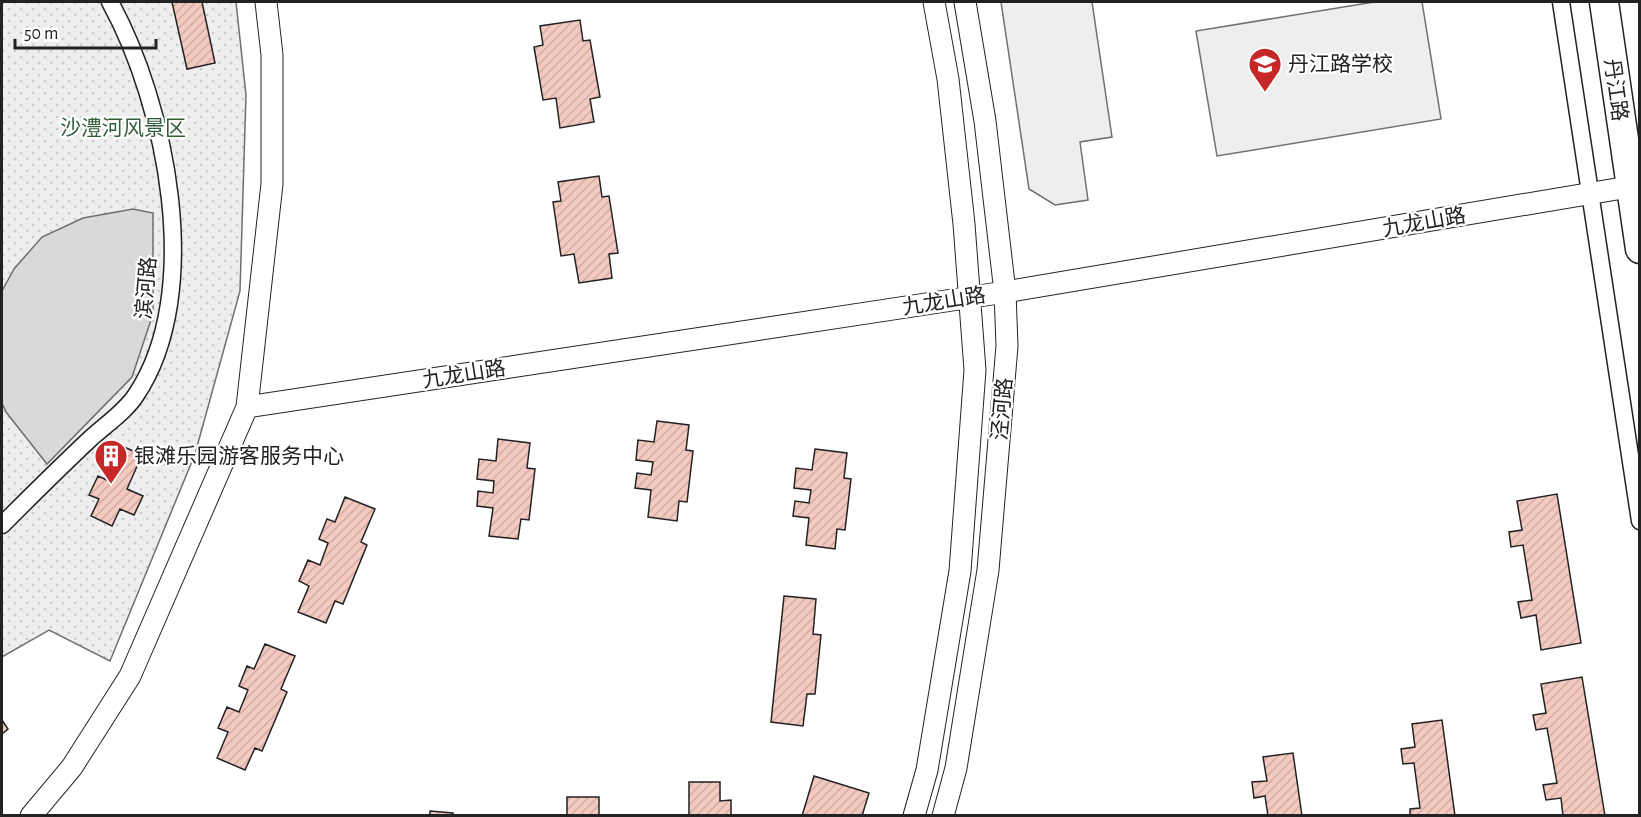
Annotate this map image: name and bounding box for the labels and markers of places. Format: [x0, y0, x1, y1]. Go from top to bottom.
school or university icon: 丹江路学校 [1247, 46, 1283, 93]
place label: 丹江路学校 [1288, 53, 1393, 75]
building icon: 银滩乐园游客服务中心 [93, 438, 129, 485]
place label: 银滩乐园游客服务中心 [134, 444, 344, 467]

